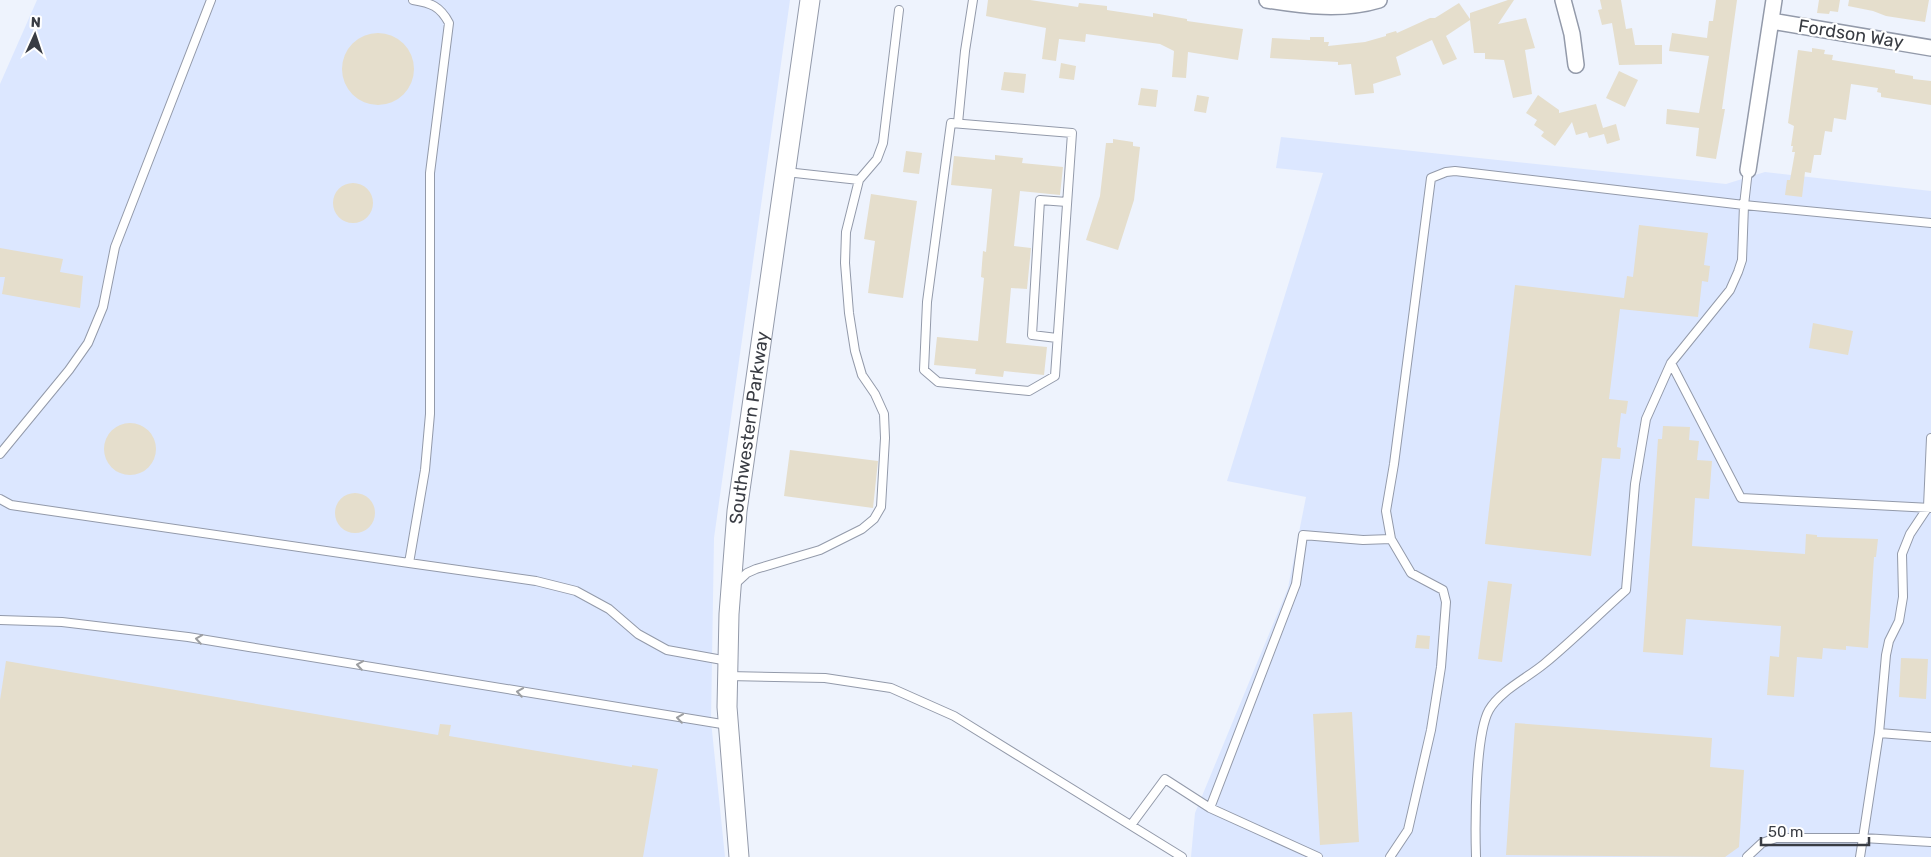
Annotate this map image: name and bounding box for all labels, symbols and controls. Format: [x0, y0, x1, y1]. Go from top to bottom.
north arrow [10, 10, 60, 60]
text: N [30, 14, 41, 31]
street label: Fordson Way [1797, 15, 1905, 53]
street label: Southwestern Parkway [725, 330, 774, 525]
one-way arrow [195, 634, 204, 644]
one-way arrow [355, 661, 364, 671]
one-way arrow [515, 687, 523, 698]
one-way arrow [676, 713, 684, 724]
scale bar [1761, 814, 1868, 846]
text: 50 m [1768, 823, 1803, 841]

